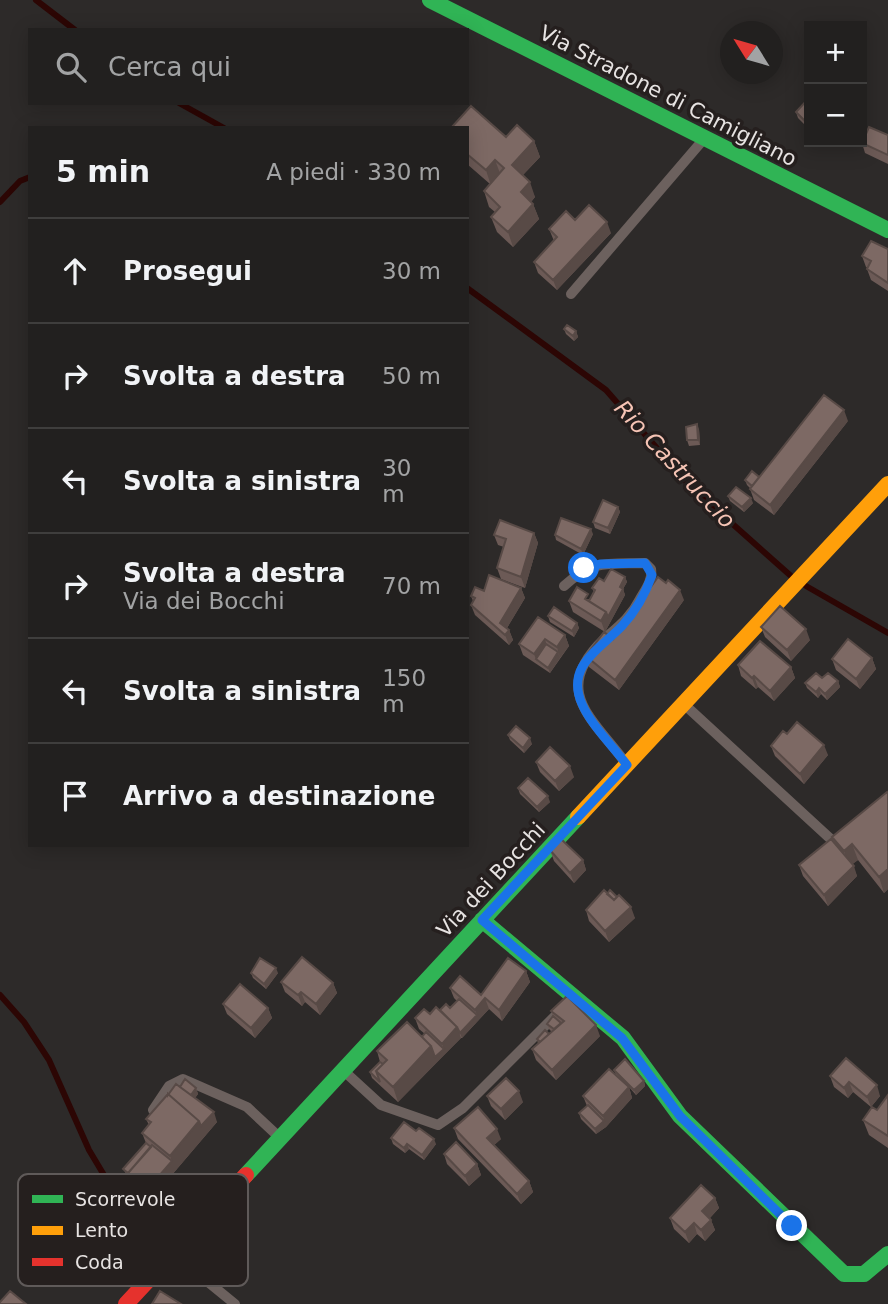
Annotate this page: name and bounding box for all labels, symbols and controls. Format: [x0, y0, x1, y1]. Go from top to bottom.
street label: Via Stradone di Camigliano [536, 21, 800, 171]
north arrow [720, 21, 783, 84]
map controls [804, 21, 867, 147]
button: + [804, 21, 867, 84]
search box [28, 28, 469, 105]
icon: search [52, 48, 90, 86]
text: Cerca qui [108, 52, 231, 82]
button: − [804, 84, 867, 147]
text: 5 min [56, 154, 150, 189]
text: A piedi · 330 m [266, 159, 441, 185]
icon: ahead [56, 252, 94, 290]
text: Prosegui [123, 256, 252, 286]
text: 30 m [382, 258, 441, 284]
icon: right [56, 357, 94, 395]
text: Svolta a destra [123, 361, 346, 391]
text: 50 m [382, 363, 441, 389]
water label: Rio Castruccio [609, 395, 741, 533]
text: 30 m [382, 455, 411, 507]
icon: left [56, 462, 94, 500]
text: Svolta a sinistra [123, 466, 361, 496]
route start [568, 552, 599, 583]
text: Svolta a destra [123, 558, 346, 588]
icon: right [56, 567, 94, 605]
text: 70 m [382, 573, 441, 599]
text: Via dei Bocchi [123, 588, 285, 614]
text: 150 m [382, 665, 426, 717]
icon: left [56, 672, 94, 710]
text: Svolta a sinistra [123, 676, 361, 706]
icon: arrive [56, 777, 94, 815]
text: Arrivo a destinazione [123, 781, 435, 811]
street label: Via dei Bocchi [432, 818, 550, 942]
legend [18, 1174, 248, 1286]
text: Scorrevole [75, 1188, 176, 1210]
route end [776, 1210, 807, 1241]
text: Lento [75, 1219, 128, 1241]
text: Coda [75, 1251, 124, 1273]

